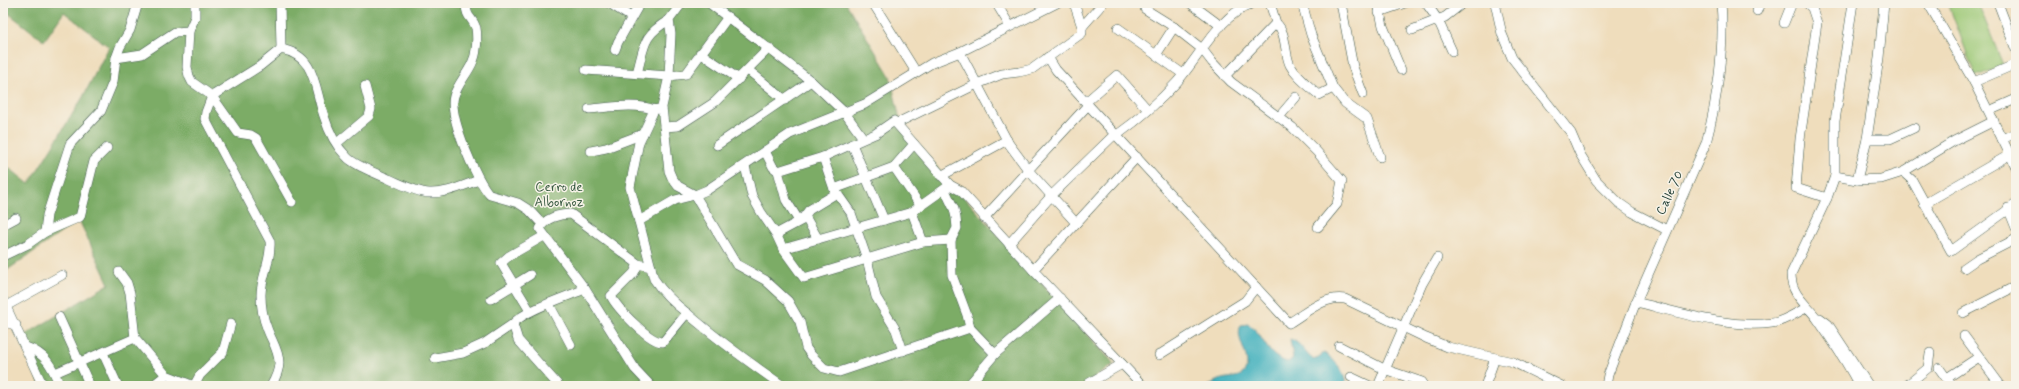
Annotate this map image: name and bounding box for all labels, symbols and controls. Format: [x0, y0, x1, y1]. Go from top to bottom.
street label: Calle 70 [1652, 168, 1688, 218]
park label: Cerro de Albornoz [535, 179, 583, 211]

